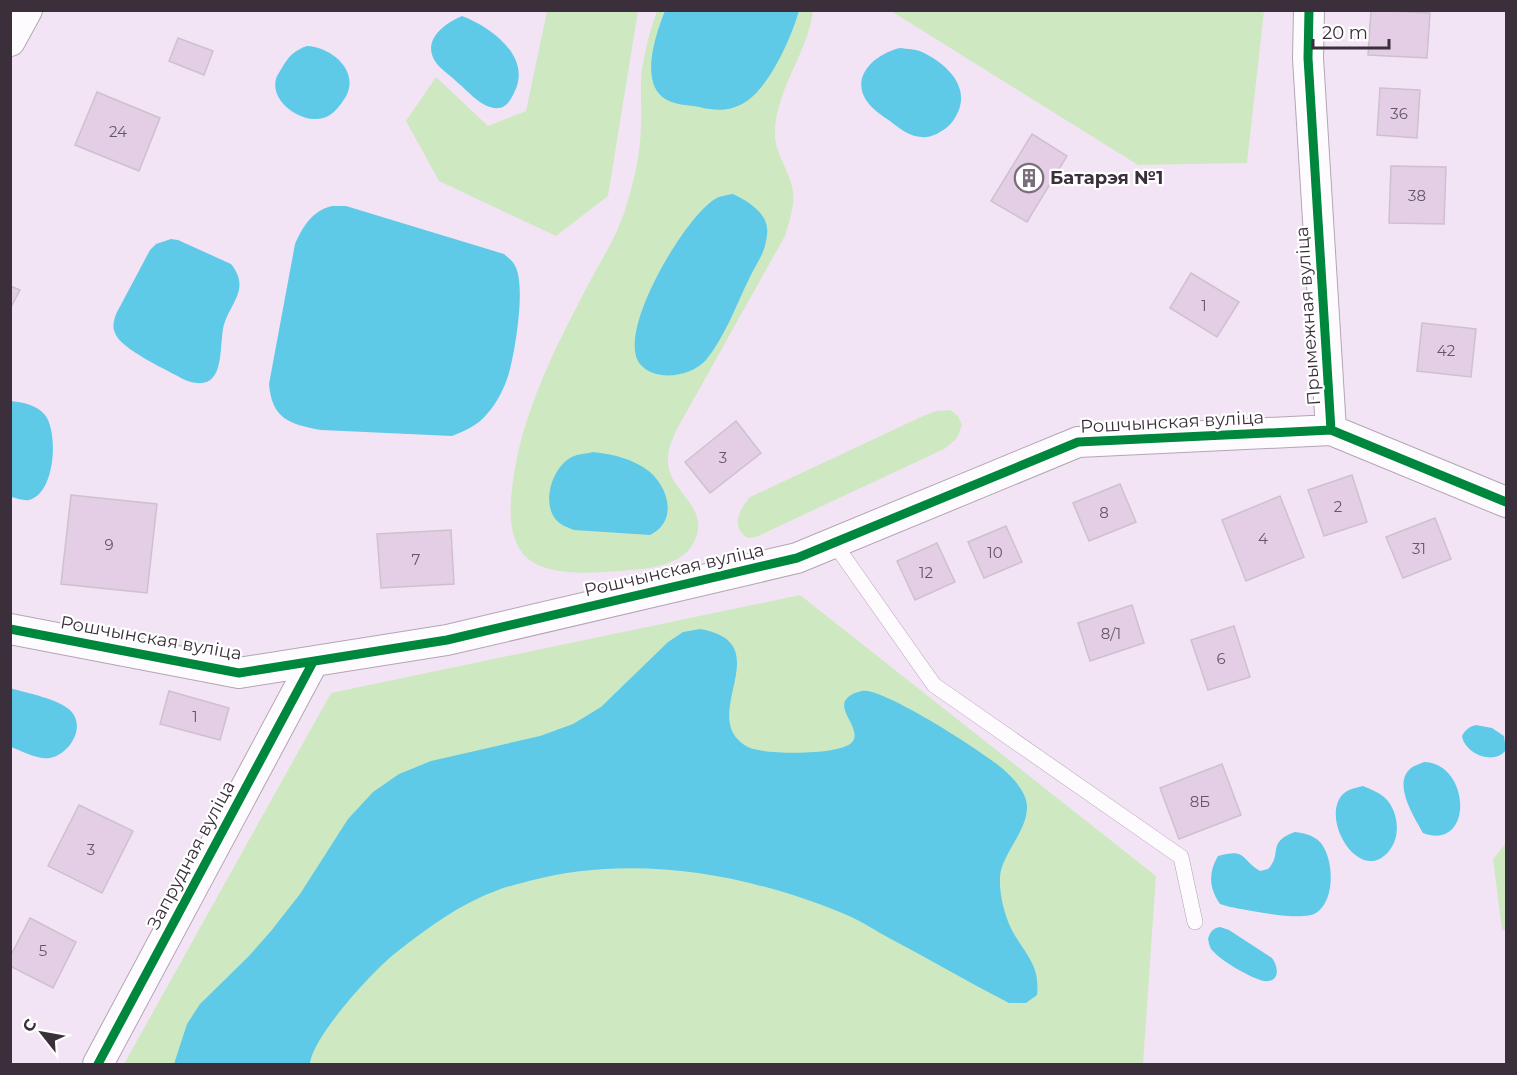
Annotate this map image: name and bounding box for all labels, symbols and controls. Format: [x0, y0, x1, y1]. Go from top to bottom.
scale bar [1313, 12, 1390, 50]
text: 20 m [1322, 22, 1368, 44]
house number: 36 [1390, 104, 1408, 123]
house number: 24 [109, 122, 127, 141]
building icon: Батарэя №1 [1013, 162, 1045, 194]
place label: Батарэя №1 [1050, 167, 1163, 189]
house number: 38 [1408, 186, 1426, 205]
street label: Прымежная вуліца [1291, 226, 1325, 406]
house number: 1 [1201, 296, 1207, 315]
house number: 42 [1437, 341, 1455, 360]
street label: Рошчынская вуліца [1080, 406, 1264, 438]
house number: 3 [719, 448, 727, 467]
house number: 2 [1334, 497, 1342, 516]
house number: 8 [1099, 503, 1109, 522]
house number: 4 [1258, 529, 1268, 548]
house number: 9 [104, 535, 114, 554]
street label: Рошчынская вуліца [582, 539, 766, 601]
house number: 31 [1412, 539, 1426, 558]
house number: 10 [987, 543, 1003, 562]
house number: 7 [412, 550, 421, 569]
house number: 12 [919, 563, 933, 582]
street label: Рошчынская вуліца [59, 611, 243, 665]
house number: 8/1 [1101, 624, 1121, 643]
house number: 6 [1216, 649, 1226, 668]
house number: 1 [192, 707, 198, 726]
street label: Запрудная вуліца [143, 777, 239, 933]
house number: 8Б [1190, 792, 1210, 811]
house number: 3 [87, 840, 95, 859]
house number: 5 [39, 941, 47, 960]
north arrow [12, 1003, 72, 1063]
text: С [18, 1015, 41, 1035]

